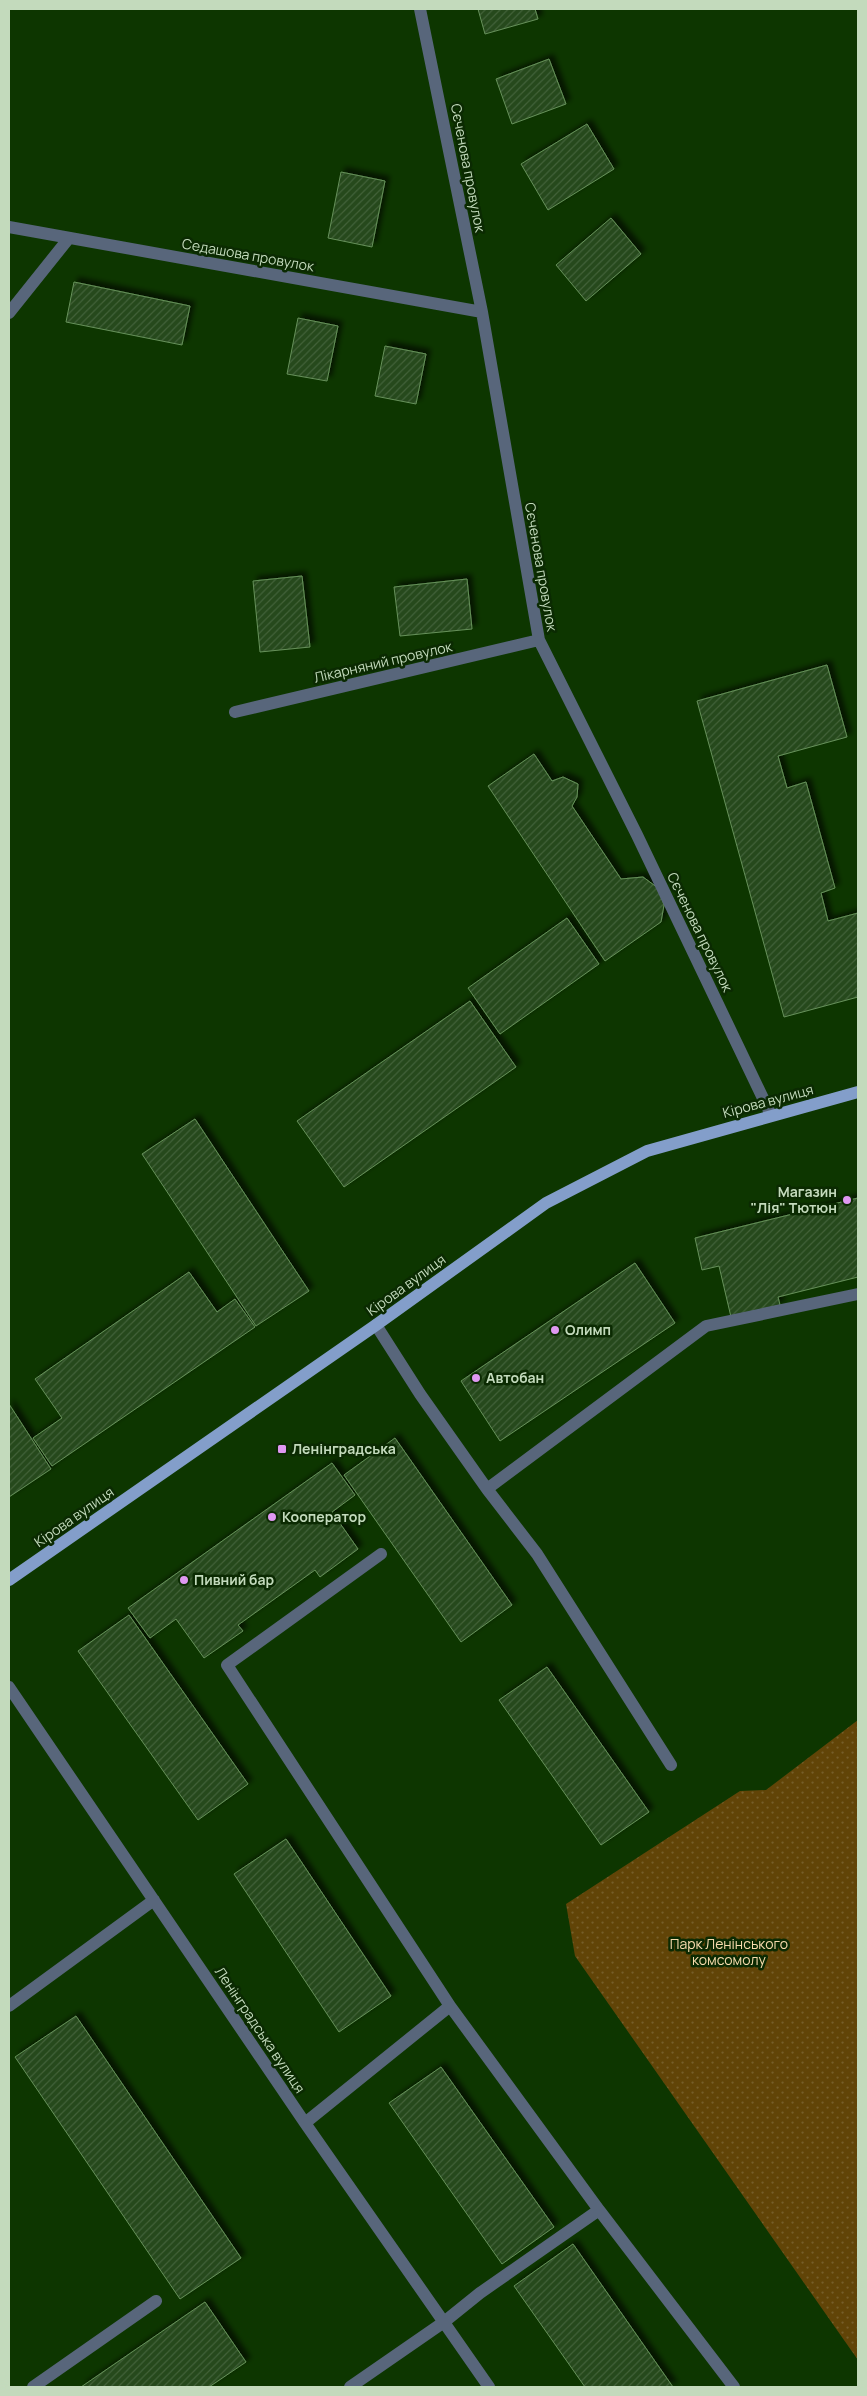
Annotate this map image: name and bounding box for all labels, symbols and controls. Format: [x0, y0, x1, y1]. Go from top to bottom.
street label: Сєченова провулок [447, 102, 490, 235]
street label: Седашова провулок [181, 234, 317, 276]
street label: Сєченова провулок [521, 501, 562, 634]
street label: Лікарняний провулок [312, 636, 455, 687]
street label: Сєченова провулок [663, 869, 738, 996]
street label: Кірова вулиця [720, 1079, 815, 1122]
place label: Магазин "Лія" Тютюн [751, 1182, 837, 1217]
marker: Магазин "Лія" Тютюн [841, 1194, 853, 1206]
street label: Кірова вулиця [362, 1250, 449, 1320]
place label: Олимп [565, 1320, 611, 1339]
marker: Олимп [549, 1324, 561, 1336]
place label: Автобан [486, 1368, 544, 1387]
marker: Автобан [470, 1372, 482, 1384]
place label: Ленінградська [292, 1439, 396, 1458]
marker: Ленінградська [276, 1443, 288, 1455]
street label: Кірова вулиця [30, 1482, 117, 1551]
place label: Кооператор [282, 1507, 366, 1526]
marker: Кооператор [266, 1511, 278, 1523]
place label: Пивний бар [194, 1570, 274, 1589]
marker: Пивний бар [178, 1574, 190, 1586]
park label: Парк Ленінського комсомолу [670, 1934, 788, 1969]
street label: Ленінградська вулиця [211, 1963, 310, 2097]

